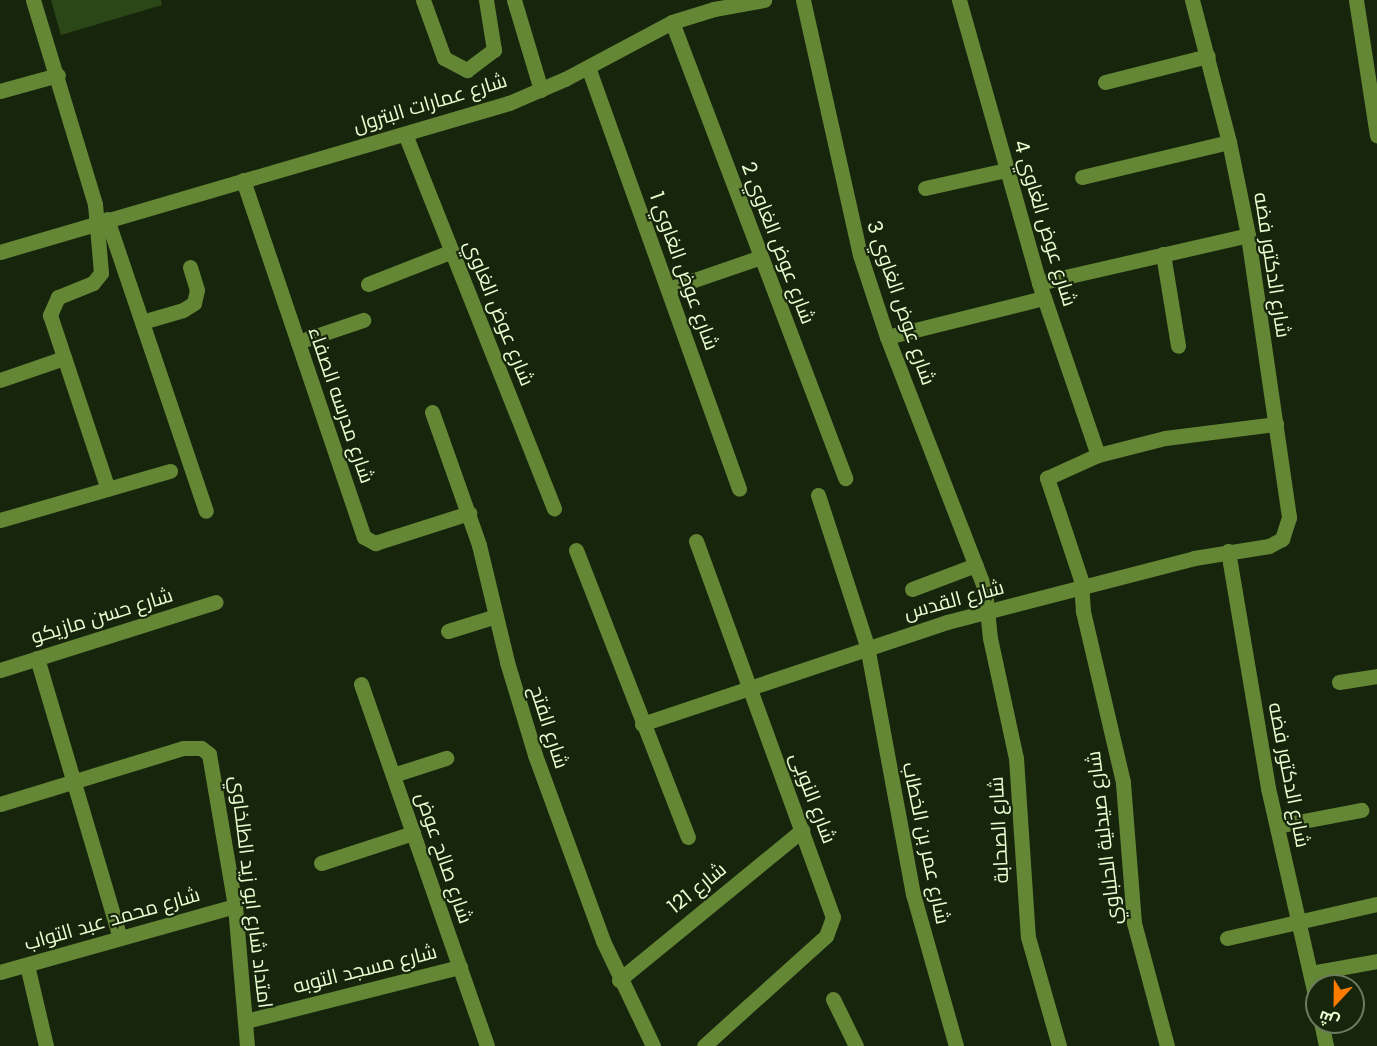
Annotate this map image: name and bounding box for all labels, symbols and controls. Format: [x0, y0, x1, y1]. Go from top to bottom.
street label: شارع عمارات البترول [350, 68, 510, 138]
street label: شارع عوض الغاوي 4 [1008, 137, 1082, 309]
street label: شارع عوض الغاوي 2 [736, 159, 820, 327]
street label: شارع عوض الغاوي 1 [644, 189, 724, 353]
street label: شارع الدكتور فضه [1249, 191, 1295, 339]
street label: شارع عوض الغاوي 3 [862, 218, 940, 388]
street label: شارع عوض الغاوي [459, 237, 539, 389]
street label: شارع مدرسه الصفاء [303, 324, 379, 486]
street label: شارع القدس [901, 575, 1007, 625]
street label: شارع حسن مازيكو [28, 583, 176, 649]
street label: شارع الفتح [524, 682, 574, 772]
street label: شارع الدكتور فضه [1263, 701, 1315, 849]
street label: شارع النوبى [785, 749, 841, 847]
street label: شارع صيدلية الحلباوي [1081, 750, 1127, 926]
street label: شارع عمر بن الخطاب [897, 760, 955, 926]
street label: امتداد شارع ابو زيد الطلخاوي [225, 774, 277, 1010]
street label: شارع الصحابة [984, 776, 1014, 884]
street label: شارع صالح عوض [410, 789, 478, 927]
street label: شارع 121 [663, 857, 731, 919]
street label: شارع محمد عبد التواب [21, 882, 203, 956]
street label: شارع مسجد التوبه [291, 940, 439, 998]
north arrow [1305, 974, 1365, 1034]
text: ش [1315, 1005, 1343, 1034]

